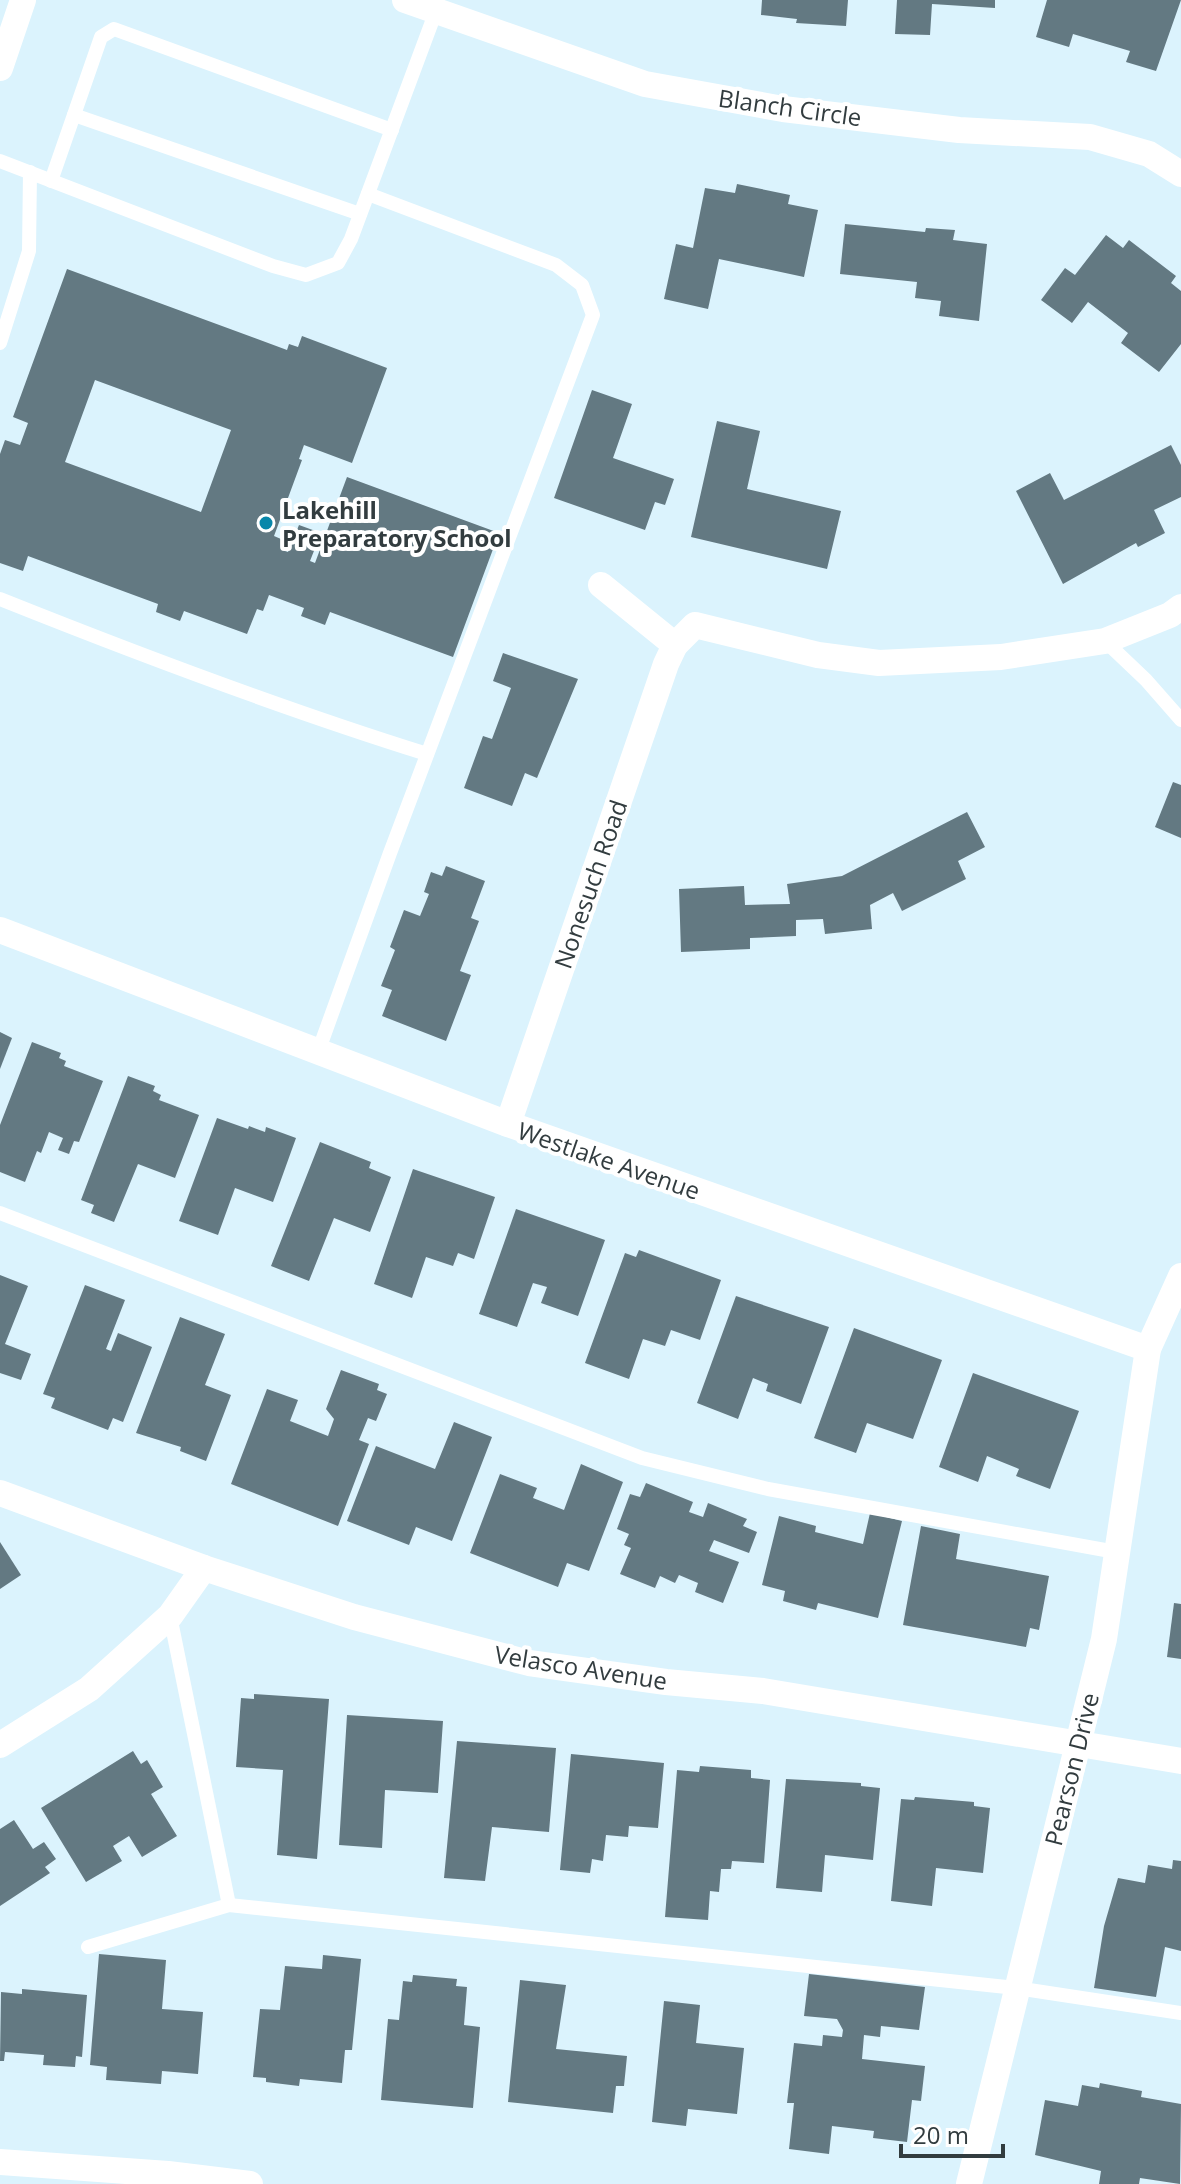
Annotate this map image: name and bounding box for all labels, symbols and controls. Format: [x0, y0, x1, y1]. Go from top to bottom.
street label: Blanch Circle [716, 81, 864, 133]
place label: Lakehill Preparatory School [282, 493, 512, 554]
marker: Lakehill Preparatory School [257, 514, 275, 532]
street label: Nonesuch Road [546, 795, 634, 973]
street label: Westlake Avenue [513, 1113, 705, 1207]
street label: Velasco Avenue [492, 1637, 670, 1697]
street label: Pearson Drive [1036, 1689, 1106, 1849]
scale bar [901, 2108, 1003, 2158]
text: 20 m [913, 2118, 969, 2151]

